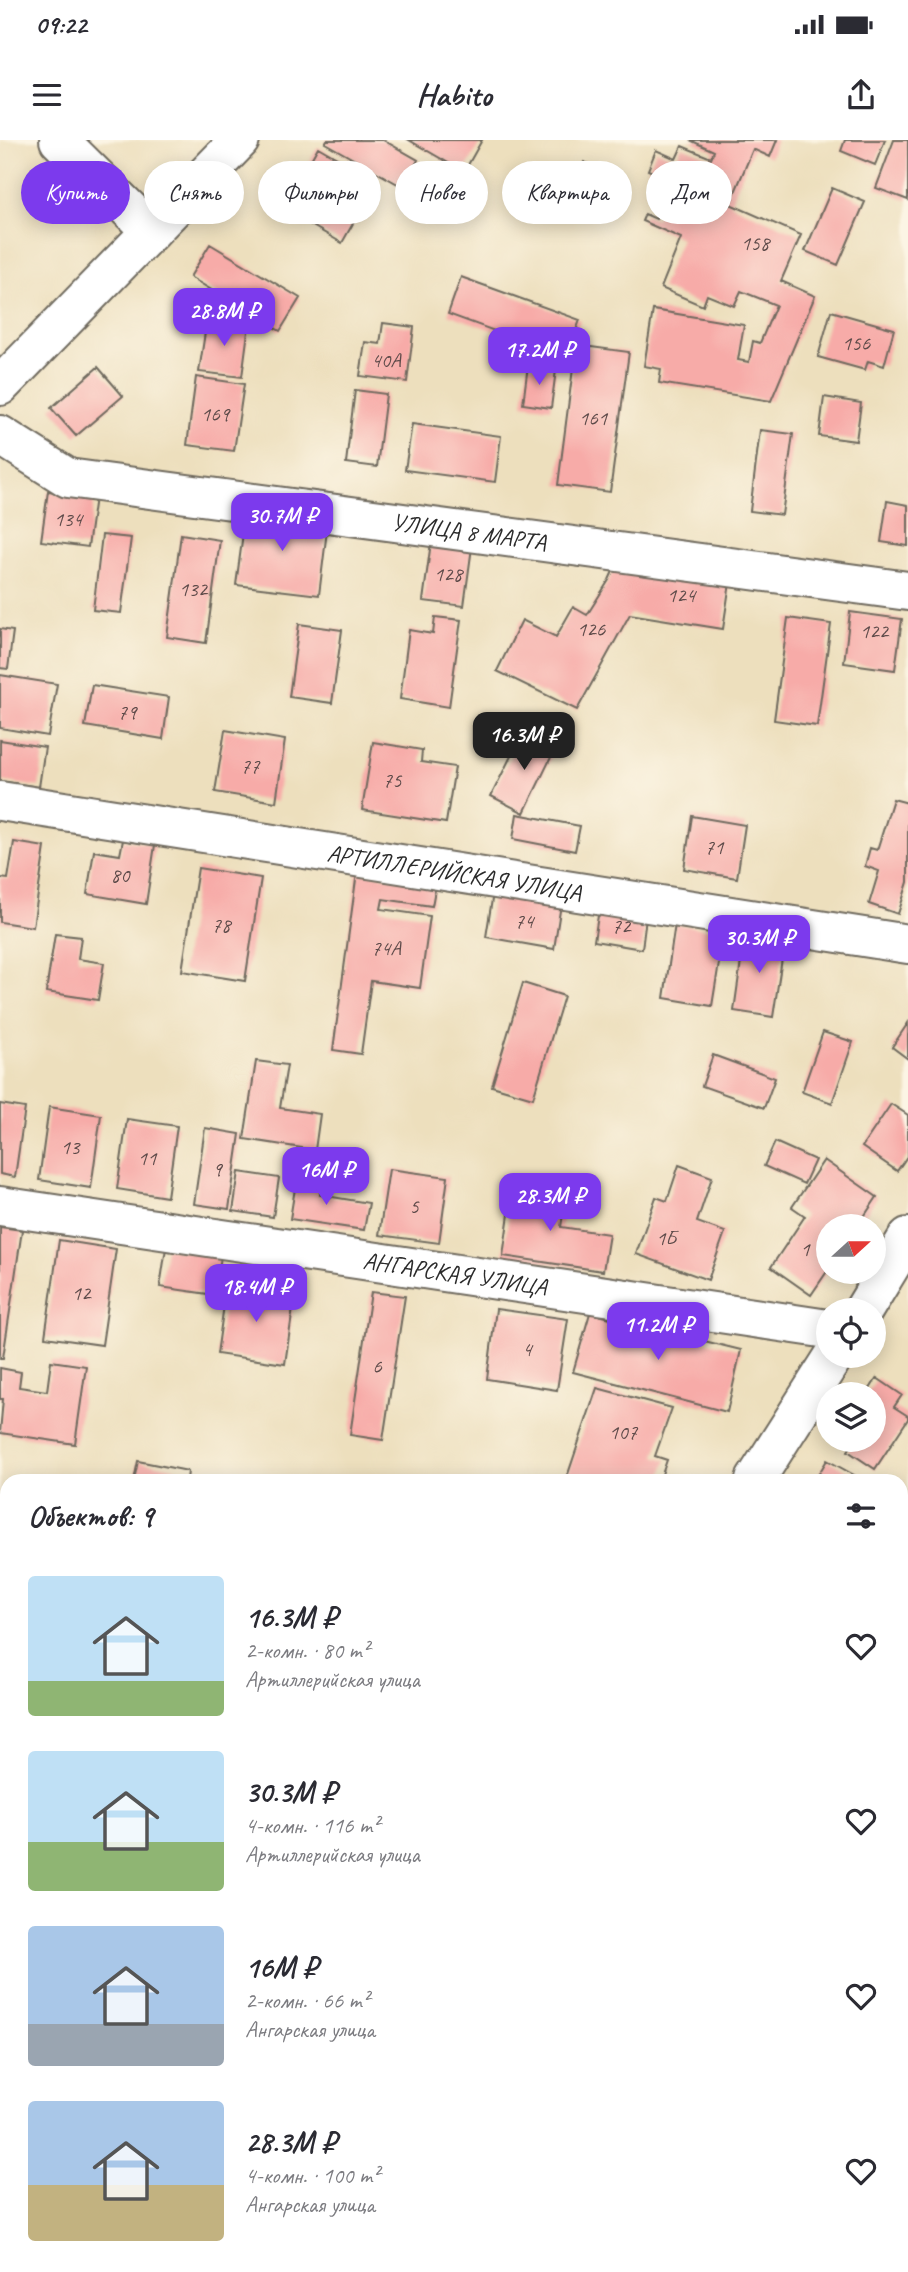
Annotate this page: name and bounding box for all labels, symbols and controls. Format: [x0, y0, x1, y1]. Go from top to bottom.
text: 09:22 [35, 8, 87, 41]
text: Habito [416, 74, 492, 115]
icon: menu [28, 76, 66, 114]
icon: share [842, 76, 880, 114]
chip: Купить [21, 161, 130, 224]
chip: Снять [144, 161, 244, 224]
chip: Фильтры [258, 161, 381, 224]
chip: Новое [395, 161, 488, 224]
chip: Квартира [502, 161, 632, 224]
chip: Дом [646, 161, 732, 224]
house number: 158 [741, 230, 772, 256]
pin: 28.8M ₽ [159, 288, 289, 348]
text: 28.8M ₽ [189, 296, 259, 325]
pin: 17.2M ₽ [474, 328, 604, 387]
house number: 156 [842, 330, 871, 356]
text: 17.2M ₽ [504, 335, 574, 364]
house number: 40А [371, 347, 402, 373]
house number: 169 [201, 401, 231, 427]
house number: 161 [579, 405, 609, 431]
pin: 30.7M ₽ [217, 494, 347, 553]
text: 30.7M ₽ [247, 501, 317, 530]
house number: 134 [54, 506, 85, 532]
street label: УЛИЦА 8 МАРТА [390, 507, 549, 557]
house number: 128 [434, 561, 465, 587]
house number: 132 [179, 576, 209, 602]
house number: 124 [667, 582, 698, 608]
house number: 126 [577, 616, 606, 642]
house number: 122 [860, 618, 890, 644]
house number: 79 [118, 699, 138, 725]
pin: 16.3M ₽ [459, 712, 589, 772]
text: 16.3M ₽ [489, 720, 559, 749]
house number: 77 [241, 753, 261, 779]
house number: 75 [383, 767, 403, 793]
house number: 71 [705, 834, 725, 860]
street label: АРТИЛЛЕРИЙСКАЯ УЛИЦА [325, 838, 585, 908]
house number: 80 [111, 862, 131, 888]
house number: 74 [515, 908, 536, 934]
house number: 78 [212, 912, 233, 938]
house number: 72 [612, 913, 632, 939]
pin: 30.3M ₽ [694, 916, 824, 975]
text: 30.3M ₽ [724, 923, 794, 952]
house number: 74А [371, 935, 402, 961]
house number: 13 [61, 1134, 81, 1160]
house number: 11 [138, 1145, 158, 1171]
pin: 16M ₽ [277, 1147, 375, 1207]
text: 16M ₽ [298, 1155, 354, 1184]
house number: 9 [212, 1156, 223, 1182]
pin: 28.3M ₽ [485, 1174, 615, 1233]
text: 28.3M ₽ [515, 1181, 585, 1210]
house number: 5 [409, 1193, 420, 1219]
north arrow [816, 1214, 886, 1284]
map controls [816, 1214, 886, 1452]
house number: 1Б [656, 1225, 679, 1251]
house number: 1 [800, 1236, 811, 1262]
street label: АНГАРСКАЯ УЛИЦА [361, 1245, 550, 1302]
pin: 18.4M ₽ [191, 1264, 321, 1324]
text: 18.4M ₽ [221, 1272, 291, 1301]
house number: 12 [72, 1280, 92, 1306]
button: locate [816, 1298, 886, 1368]
pin: 11.2M ₽ [593, 1302, 723, 1362]
text: 11.2M ₽ [623, 1310, 693, 1339]
house number: 4 [522, 1336, 534, 1362]
house number: 6 [372, 1353, 382, 1379]
button: layers [816, 1382, 886, 1452]
house number: 107 [609, 1419, 639, 1445]
text: Объектов: 9 [28, 1497, 153, 1535]
icon: filters [842, 1497, 880, 1535]
text: 16.3M ₽ [245, 1598, 337, 1636]
icon: home [84, 1604, 168, 1688]
icon: heart [842, 1627, 880, 1665]
text: 2-комн. · 80 m² [245, 1636, 369, 1665]
text: Артиллерийская улица [245, 1665, 420, 1694]
text: 30.3M ₽ [245, 1773, 336, 1811]
icon: home [84, 1779, 168, 1863]
icon: heart [842, 1802, 880, 1840]
text: 4-комн. · 116 m² [245, 1811, 379, 1840]
text: Артиллерийская улица [245, 1840, 420, 1869]
text: 16M ₽ [245, 1948, 317, 1986]
icon: home [84, 1954, 168, 2038]
icon: heart [842, 1977, 880, 2015]
text: 2-комн. · 66 m² [245, 1986, 369, 2015]
text: Ангарская улица [245, 2015, 375, 2044]
text: 28.3M ₽ [245, 2123, 336, 2161]
icon: home [84, 2129, 168, 2213]
icon: heart [842, 2152, 880, 2190]
text: 4-комн. · 100 m² [245, 2161, 379, 2190]
text: Ангарская улица [245, 2190, 375, 2219]

